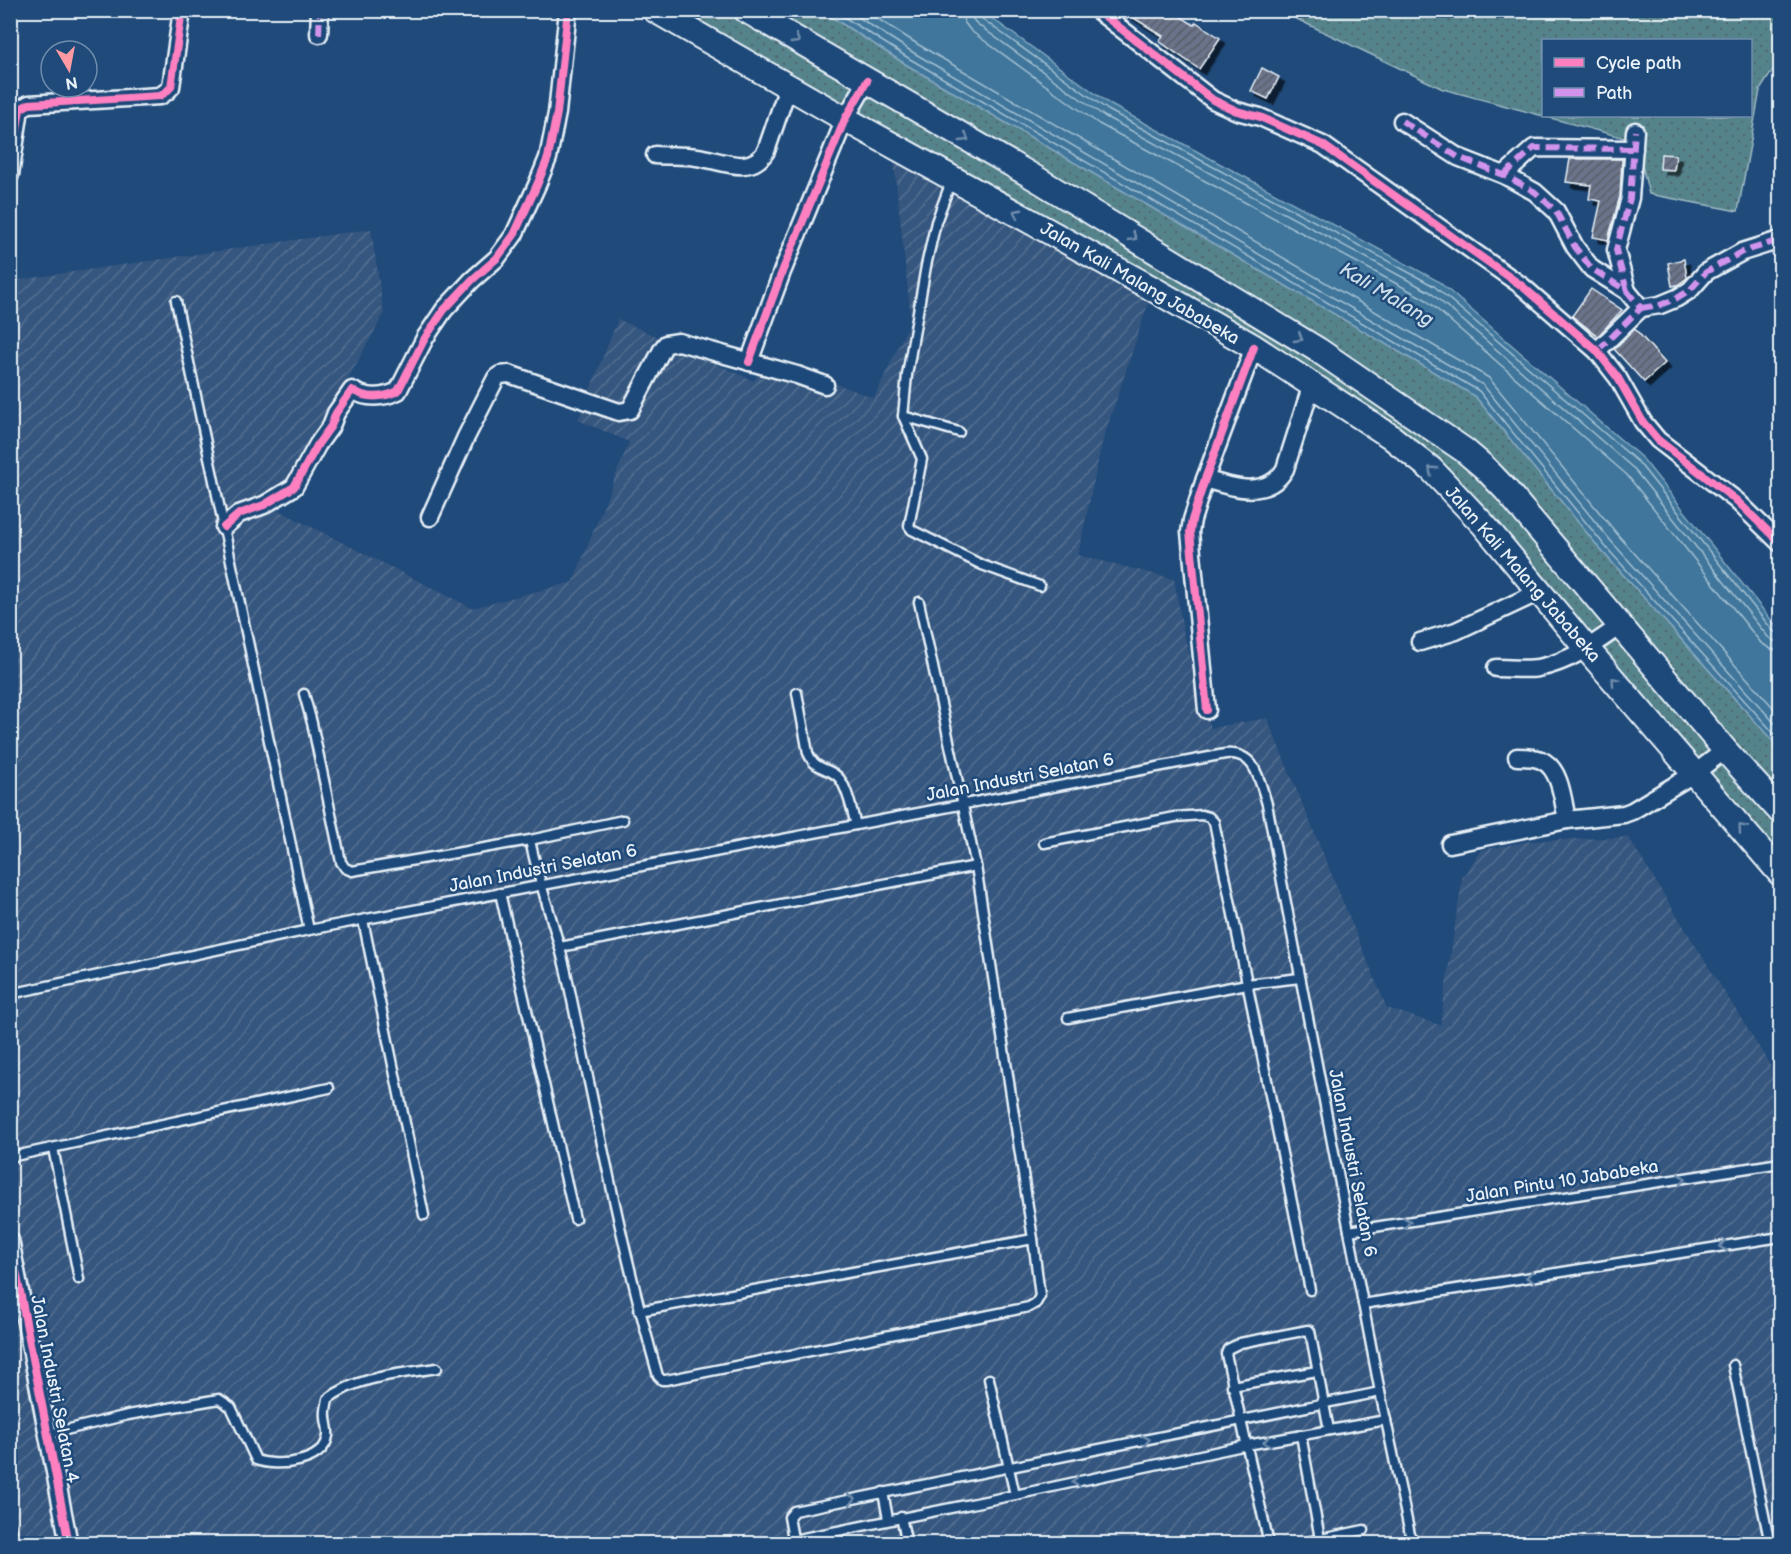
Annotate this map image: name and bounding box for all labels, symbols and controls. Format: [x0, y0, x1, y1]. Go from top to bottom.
one-way arrow [790, 33, 800, 44]
north arrow [39, 39, 99, 99]
legend [1542, 39, 1752, 117]
text: Cycle path [1596, 53, 1682, 74]
text: N [64, 72, 79, 93]
text: Path [1596, 83, 1632, 104]
one-way arrow [959, 131, 969, 143]
one-way arrow [1013, 209, 1023, 220]
street label: Jalan Kali Malang Jababeka [1037, 218, 1243, 349]
one-way arrow [1127, 230, 1137, 241]
water label: Kali Malang [1335, 257, 1438, 332]
one-way arrow [1293, 331, 1303, 343]
one-way arrow [1428, 467, 1439, 478]
street label: Jalan Kali Malang Jababeka [1440, 482, 1605, 667]
one-way arrow [1611, 677, 1622, 688]
street label: Jalan Industri Selatan 6 [924, 749, 1116, 806]
one-way arrow [1738, 824, 1749, 835]
street label: Jalan Industri Selatan 6 [447, 840, 639, 897]
street label: Jalan Industri Selatan 6 [1324, 1067, 1381, 1259]
street label: Jalan Pintu 10 Jababeka [1464, 1156, 1660, 1207]
one-way arrow [1678, 1173, 1687, 1185]
one-way arrow [1402, 1216, 1411, 1228]
one-way arrow [1718, 1239, 1728, 1252]
one-way arrow [1526, 1270, 1536, 1283]
street label: Jalan Industri Selatan 4 [26, 1293, 83, 1485]
one-way arrow [1140, 1434, 1150, 1447]
one-way arrow [1262, 1435, 1272, 1447]
one-way arrow [1072, 1475, 1082, 1488]
one-way arrow [846, 1493, 856, 1506]

